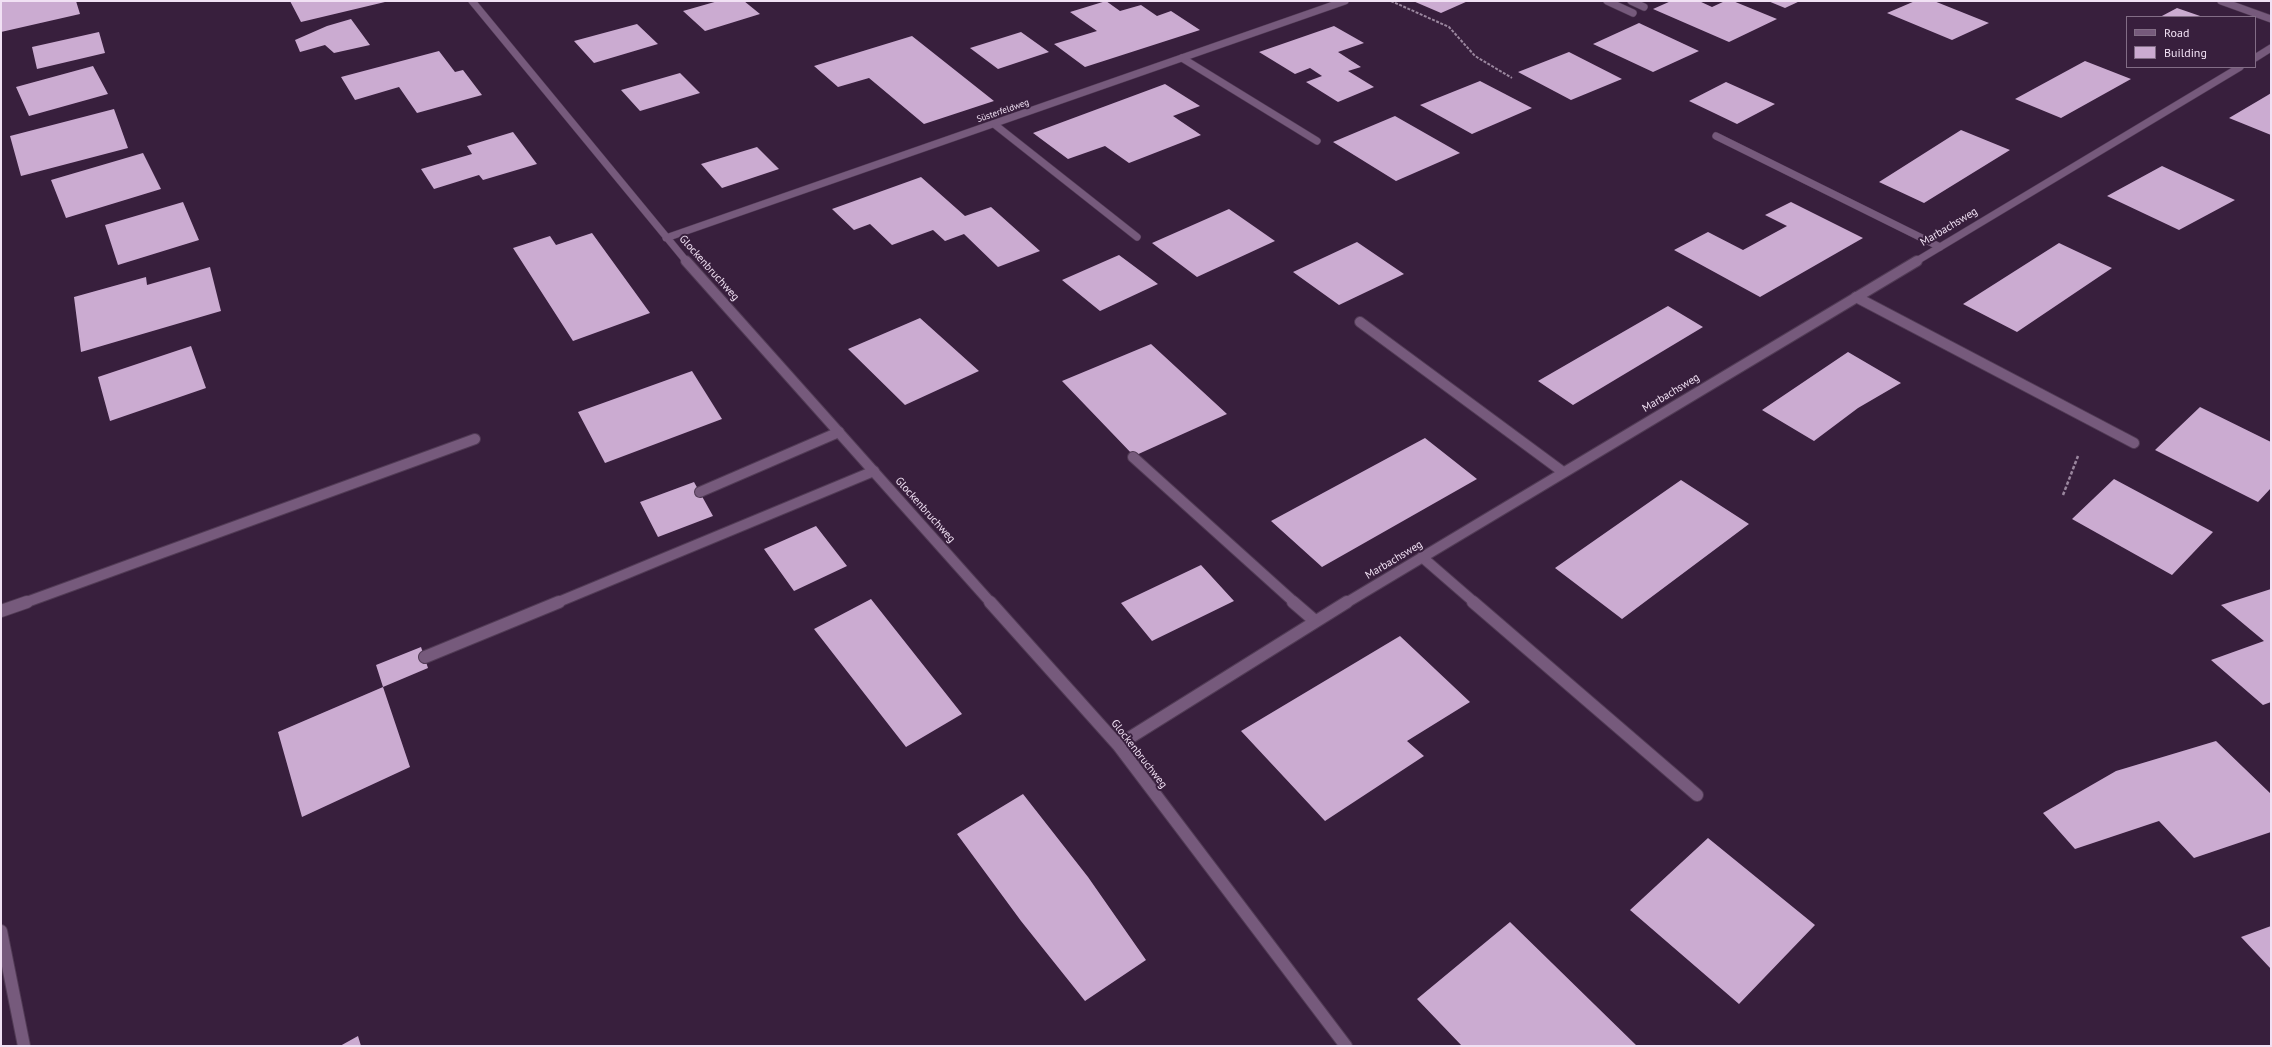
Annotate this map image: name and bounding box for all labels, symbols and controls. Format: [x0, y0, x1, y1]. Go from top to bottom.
legend [2126, 16, 2256, 68]
text: Road [2164, 25, 2189, 40]
text: Building [2164, 45, 2207, 60]
street label: Süsterfeldweg [975, 97, 1031, 125]
street label: Marbachsweg [1918, 205, 1980, 249]
street label: Glockenbruchweg [676, 233, 742, 303]
street label: Marbachsweg [1640, 371, 1702, 415]
street label: Glockenbruchweg [892, 475, 958, 545]
street label: Marbachsweg [1363, 538, 1425, 582]
street label: Glockenbruchweg [1108, 717, 1170, 791]

